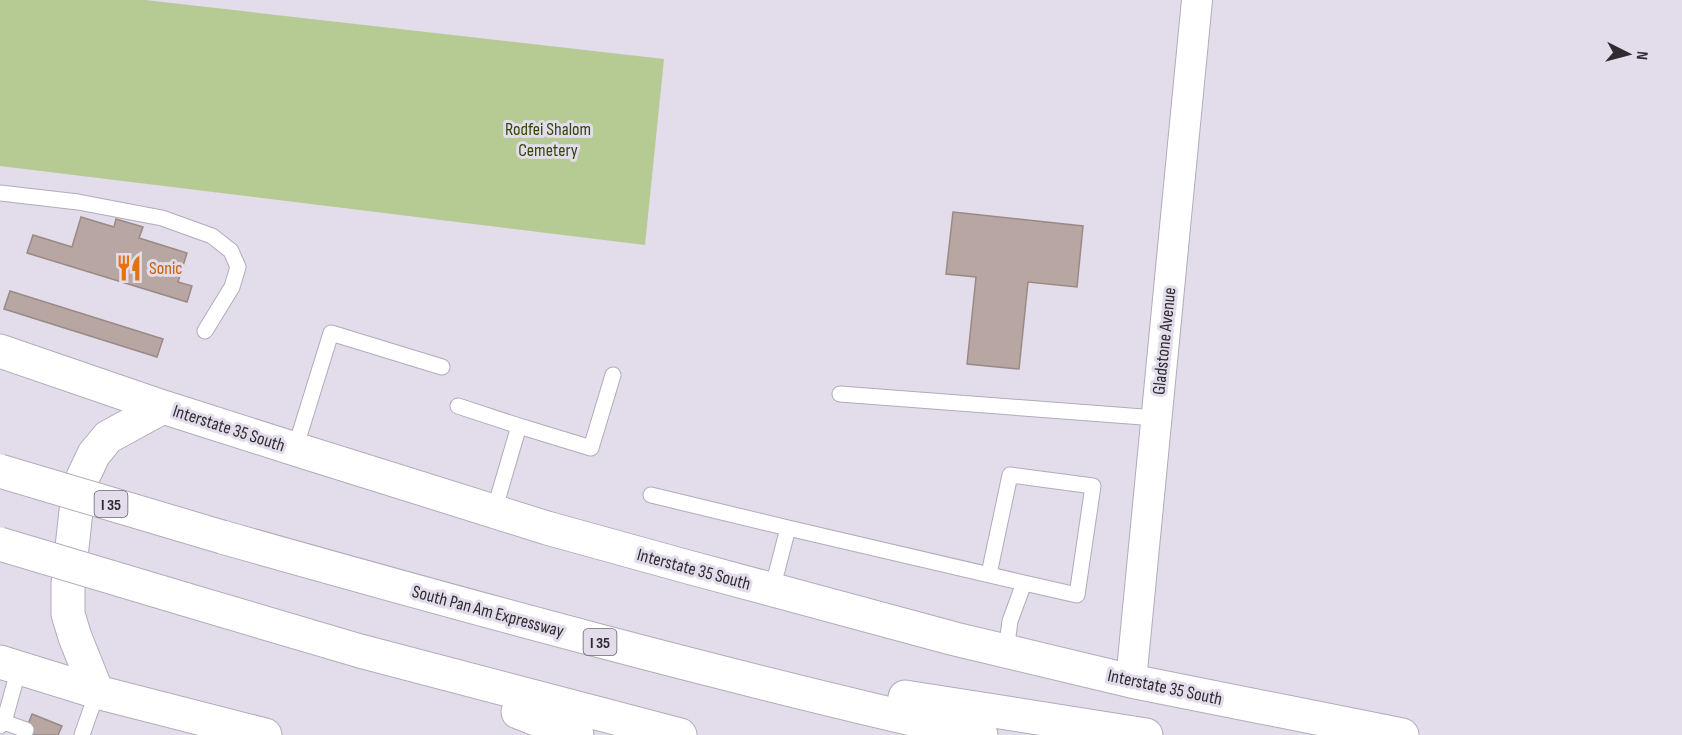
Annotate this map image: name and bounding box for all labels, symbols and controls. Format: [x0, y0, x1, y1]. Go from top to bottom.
north arrow [1598, 24, 1658, 84]
text: N [1632, 50, 1651, 61]
park label: Rodfei Shalom Cemetery [505, 119, 591, 161]
restaurant icon: Sonic [114, 253, 144, 283]
place label: Sonic [149, 258, 182, 279]
street label: Gladstone Avenue [1148, 286, 1181, 396]
street label: Interstate 35 South [170, 400, 288, 456]
road number: I 35 [94, 491, 128, 517]
street label: Interstate 35 South [635, 544, 753, 595]
street label: South Pan Am Expressway [410, 581, 566, 642]
road number: I 35 [584, 629, 616, 655]
street label: Interstate 35 South [1106, 665, 1224, 710]

